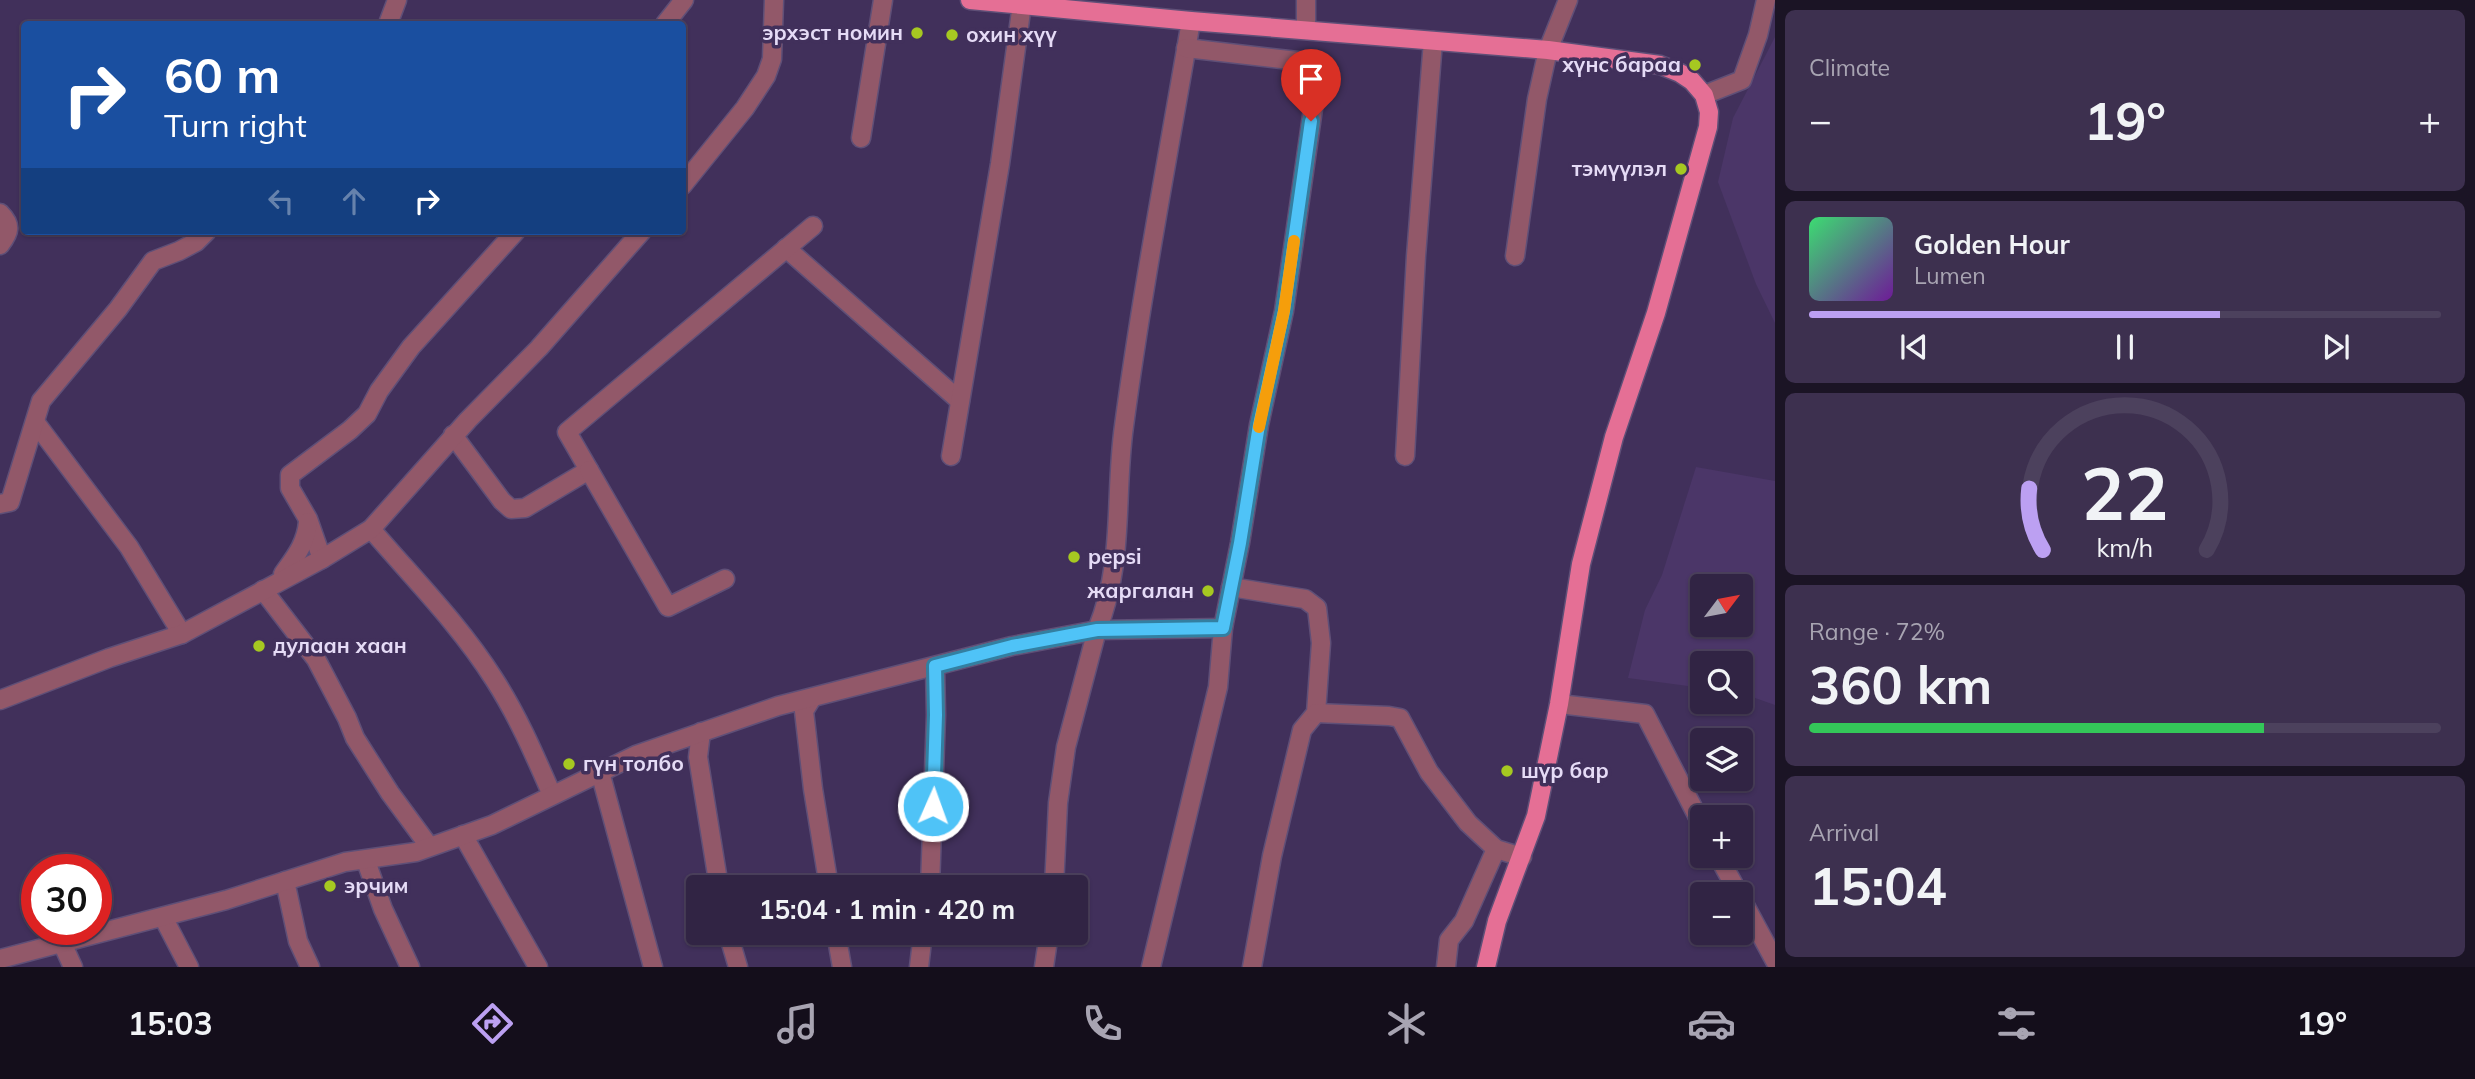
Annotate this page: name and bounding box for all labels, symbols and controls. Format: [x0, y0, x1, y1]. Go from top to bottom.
place label: эрхэст номин [762, 19, 903, 45]
place label: охин хүү [966, 21, 1057, 47]
marker: эрхэст номин [909, 25, 925, 41]
marker: охин хүү [944, 27, 960, 43]
text: 60 m [164, 44, 280, 105]
icon: right [49, 49, 140, 140]
pin [1281, 49, 1341, 121]
place label: хүнс бараа [1561, 51, 1681, 77]
text: Climate [1809, 53, 1890, 82]
marker: хүнс бараа [1687, 57, 1703, 73]
icon: arrive [1292, 60, 1330, 98]
text: 19° [2084, 88, 2166, 153]
text: − [1809, 96, 1832, 144]
text: + [2418, 96, 2441, 144]
text: Turn right [164, 105, 307, 145]
place label: тэмүүлэл [1572, 155, 1667, 181]
marker: тэмүүлэл [1673, 161, 1689, 177]
icon: left [262, 182, 300, 220]
icon: ahead [335, 182, 373, 220]
icon: right [408, 182, 446, 220]
text: Golden Hour [1914, 228, 2070, 261]
text: Lumen [1914, 261, 1986, 290]
icon: previous [1895, 328, 1933, 366]
icon: pause [2106, 328, 2144, 366]
icon: next [2317, 328, 2355, 366]
text: 22 [2081, 447, 2169, 538]
text: km/h [2097, 531, 2153, 562]
place label: pepsi [1088, 543, 1142, 569]
marker: pepsi [1066, 549, 1082, 565]
north arrow [1690, 574, 1754, 637]
map controls [1690, 574, 1753, 945]
place label: жаргалан [1086, 577, 1194, 603]
marker: жаргалан [1200, 583, 1216, 599]
text: Range · 72% [1809, 617, 1945, 646]
place label: дулаан хаан [273, 632, 407, 658]
marker: дулаан хаан [251, 638, 267, 654]
button: search [1690, 651, 1753, 714]
text: 360 km [1809, 652, 1992, 717]
button: layers [1690, 728, 1753, 791]
place label: гүн толбо [583, 750, 684, 776]
marker: гүн толбо [561, 756, 577, 772]
place label: шүр бар [1521, 757, 1609, 783]
marker: шүр бар [1499, 763, 1515, 779]
position arrow [896, 769, 970, 843]
button: + [1690, 805, 1753, 868]
text: Arrival [1809, 818, 1879, 847]
text: 15:04 [1809, 853, 1947, 918]
speed limit sign: 30 [21, 854, 112, 945]
place label: эрчим [344, 872, 408, 898]
marker: эрчим [322, 878, 338, 894]
button: − [1690, 882, 1753, 945]
text: 15:04 · 1 min · 420 m [759, 893, 1015, 926]
icon: directions [468, 999, 517, 1048]
icon: music [773, 999, 822, 1048]
icon: phone [1078, 999, 1127, 1048]
icon: climate [1382, 999, 1431, 1048]
icon: car [1687, 999, 1736, 1048]
icon: filters [1992, 999, 2041, 1048]
text: 15:03 [128, 1003, 213, 1043]
text: 19° [2297, 1003, 2347, 1043]

